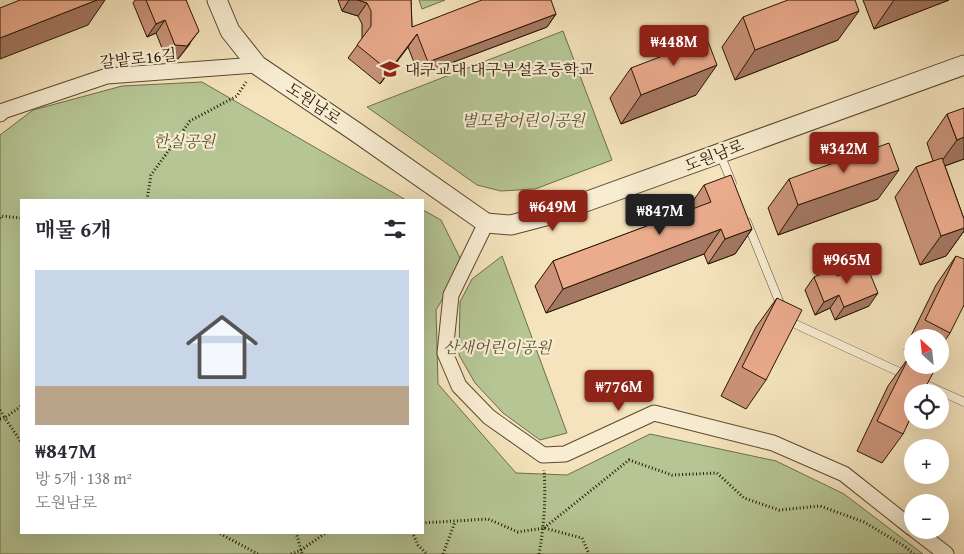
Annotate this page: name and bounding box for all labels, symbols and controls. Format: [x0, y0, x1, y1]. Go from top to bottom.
pin: ₩448M [639, 24, 709, 67]
text: ₩448M [651, 29, 697, 53]
street label: 갈밭로16길 [98, 42, 178, 74]
place label: 대구교대 대구부설초등학교 [405, 57, 594, 81]
school or university icon: 대구교대 대구부설초등학교 [379, 58, 401, 80]
street label: 도원남로 [282, 76, 347, 131]
park label: 별모람어린이공원 [461, 108, 586, 132]
park label: 한실공원 [153, 129, 216, 153]
pin: ₩342M [809, 132, 879, 174]
street label: 도원남로 [681, 133, 748, 177]
text: ₩342M [821, 136, 867, 160]
pin: ₩649M [518, 190, 588, 232]
text: ₩649M [530, 194, 576, 218]
pin: ₩847M [625, 194, 695, 236]
text: ₩847M [637, 198, 683, 222]
text: 매물 6개 [35, 214, 111, 245]
icon: filters [381, 215, 409, 243]
pin: ₩965M [812, 242, 882, 285]
text: ₩965M [824, 247, 870, 271]
icon: home [177, 302, 267, 392]
north arrow [904, 329, 949, 374]
map controls [904, 329, 949, 539]
park label: 산새어린이공원 [443, 335, 553, 359]
pin: ₩776M [584, 370, 654, 412]
text: ₩776M [596, 374, 642, 398]
button: locate [904, 384, 949, 429]
text: ₩847M [35, 435, 97, 466]
button: + [904, 439, 949, 484]
text: 방 5개 · 138 m² [35, 466, 132, 490]
text: 도원남로 [35, 490, 97, 514]
button: − [904, 494, 949, 539]

